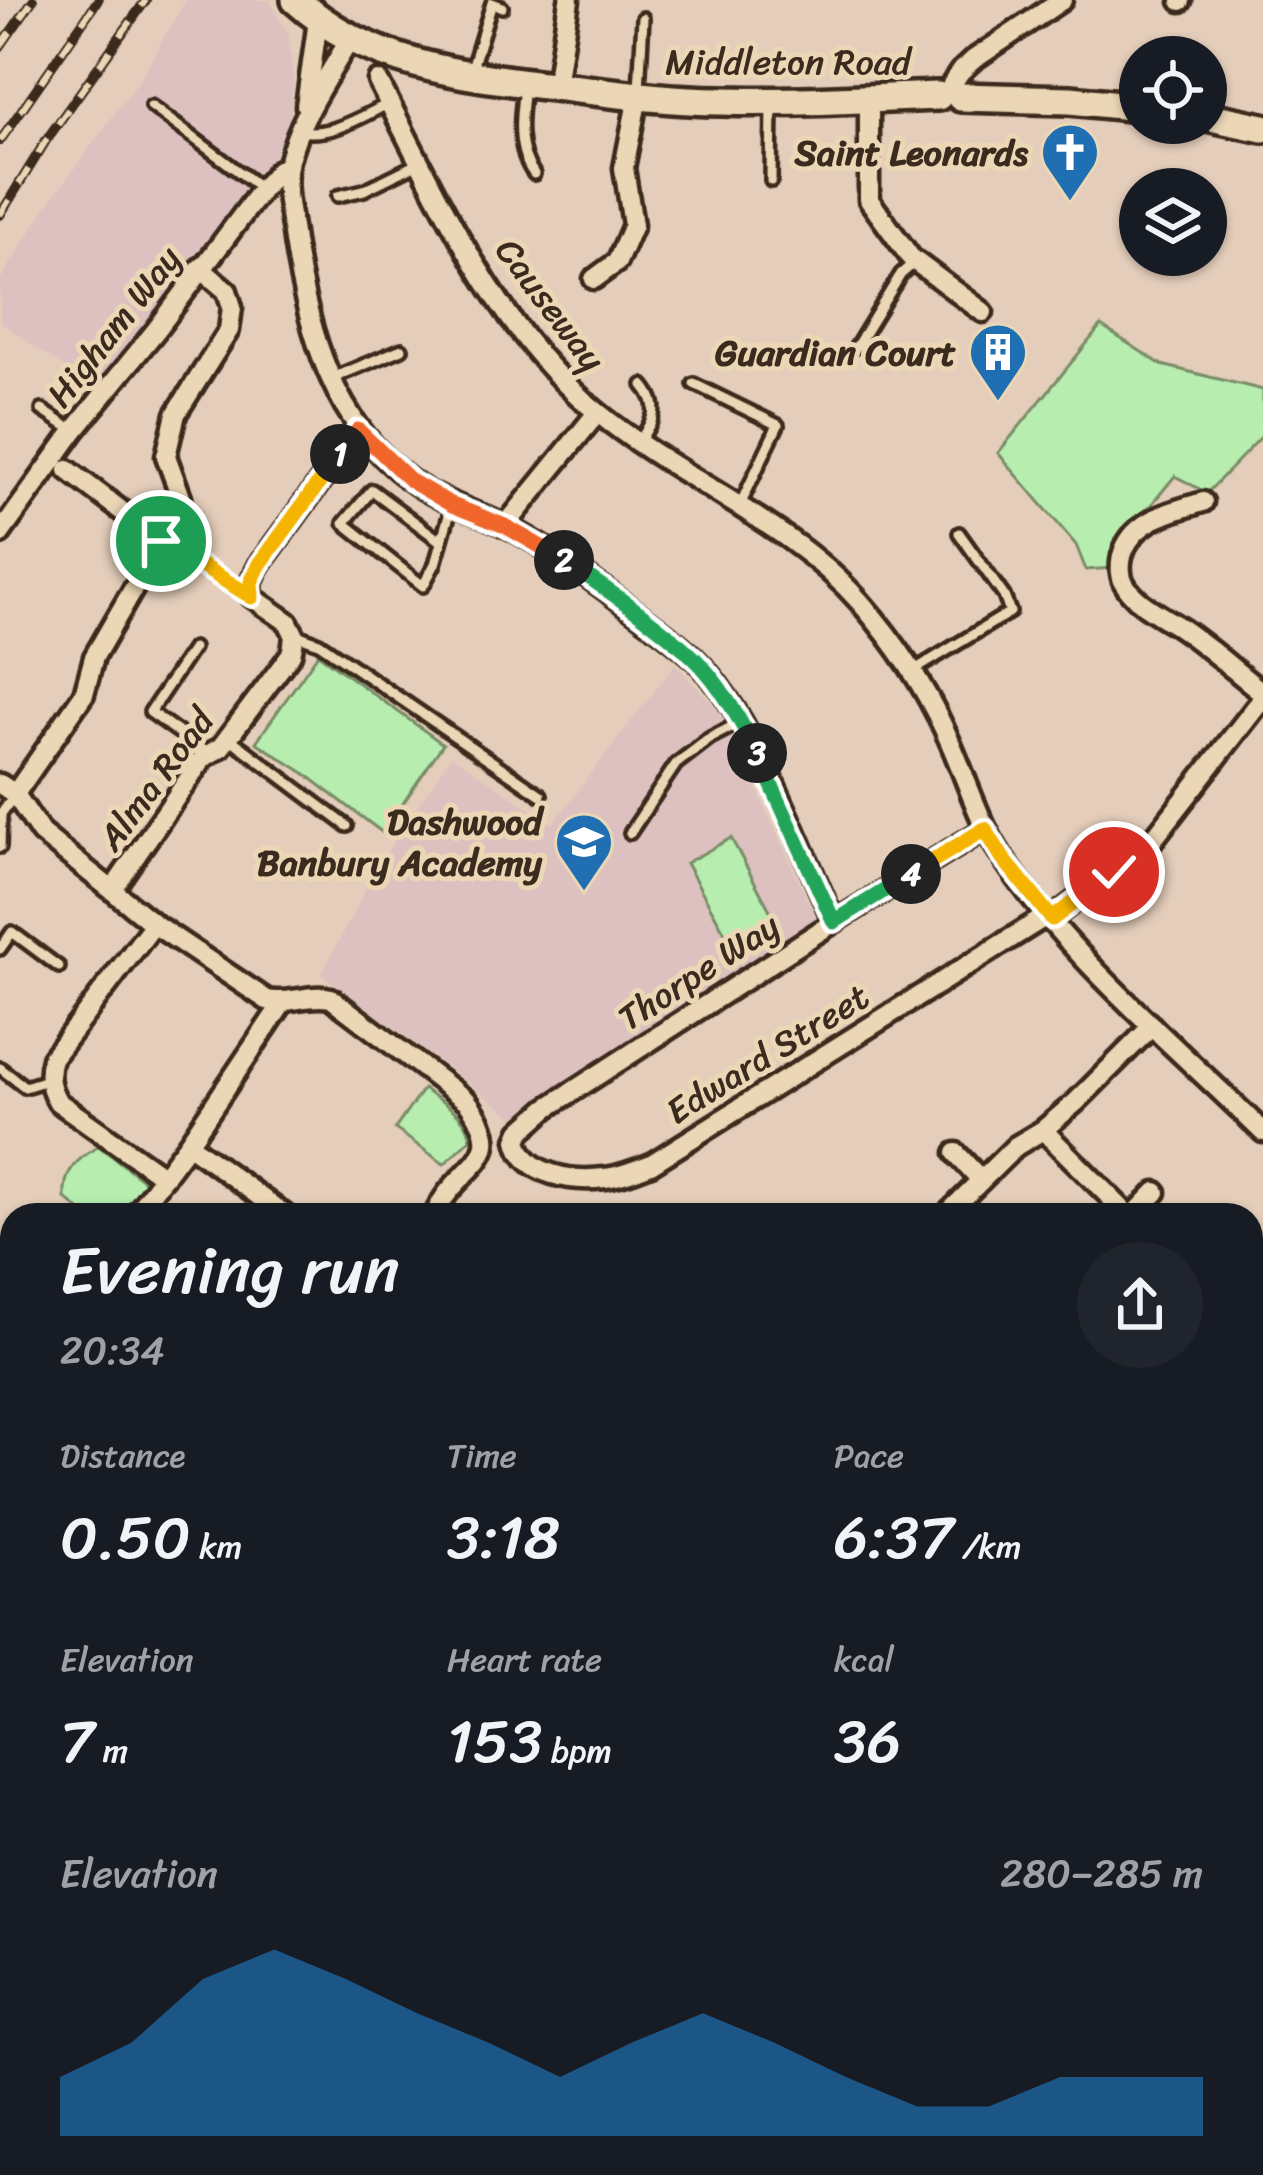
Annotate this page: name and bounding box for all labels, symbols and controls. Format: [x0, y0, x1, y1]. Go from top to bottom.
street label: Middleton Road [665, 30, 913, 94]
map controls [1119, 36, 1227, 276]
button: locate [1119, 36, 1227, 144]
place label: Saint Leonards [794, 121, 1029, 185]
church icon: Saint Leonards [1039, 121, 1101, 203]
button: layers [1119, 168, 1227, 276]
street label: Causeway [478, 223, 623, 386]
street label: Higham Way [29, 231, 198, 422]
place label: Guardian Court [715, 321, 956, 385]
building icon: Guardian Court [967, 321, 1029, 403]
pin: 1 [310, 424, 370, 484]
text: 1 [333, 425, 347, 483]
pin [110, 490, 212, 592]
icon: arrive [128, 508, 194, 574]
pin: 2 [534, 530, 594, 590]
text: 2 [554, 531, 574, 589]
street label: Alma Road [80, 692, 233, 866]
pin: 3 [727, 723, 787, 783]
text: 3 [748, 724, 766, 782]
place label: Dashwood Banbury Academy [257, 790, 545, 895]
school or university icon: Dashwood Banbury Academy [553, 811, 615, 893]
pin [1063, 821, 1165, 923]
icon: check [1081, 839, 1147, 905]
pin: 4 [881, 844, 941, 904]
text: 4 [901, 845, 921, 903]
street label: Thorpe Way [604, 895, 793, 1049]
street label: Edward Street [653, 966, 882, 1142]
text: Evening run [60, 1212, 400, 1329]
button: share [1077, 1242, 1203, 1368]
text: 20:34 [60, 1316, 165, 1385]
text: Distance [60, 1427, 185, 1485]
text: Time [447, 1427, 517, 1485]
text: Pace [834, 1427, 904, 1485]
text: 0.50 [60, 1485, 191, 1591]
text: 3:18 [447, 1485, 560, 1591]
text: 6:37 [834, 1485, 953, 1591]
text: km [191, 1518, 242, 1576]
text: /km [953, 1518, 1021, 1576]
text: Elevation [60, 1631, 194, 1689]
text: Heart rate [447, 1631, 602, 1689]
text: kcal [834, 1631, 894, 1689]
text: 7 [60, 1689, 94, 1795]
text: 153 [447, 1689, 542, 1795]
text: 36 [834, 1689, 901, 1795]
text: m [94, 1722, 128, 1780]
text: bpm [542, 1722, 612, 1780]
text: Elevation [60, 1839, 218, 1908]
text: 280–285 m [1000, 1839, 1203, 1908]

